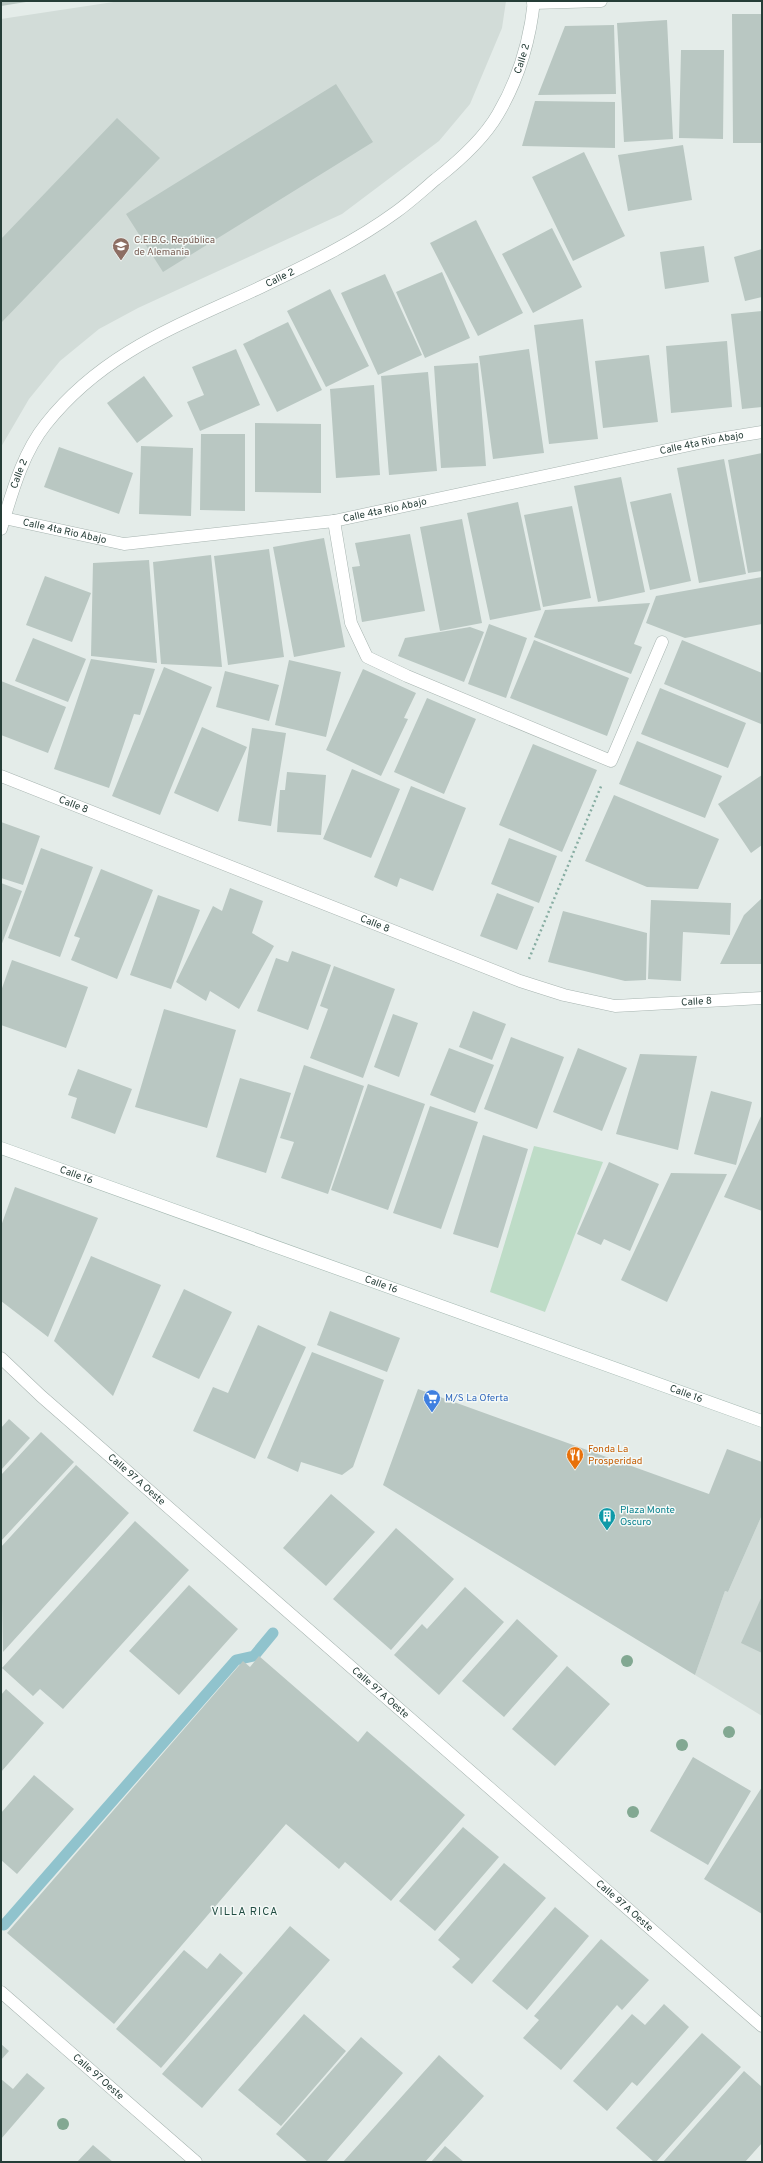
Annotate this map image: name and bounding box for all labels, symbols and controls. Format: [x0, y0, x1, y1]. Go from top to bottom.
street label: Calle 2 [511, 42, 533, 76]
place label: C.E.B.G. República de Alemania [134, 234, 215, 259]
school or university icon: C.E.B.G. República de Alemania [111, 236, 131, 261]
street label: Calle 2 [263, 265, 297, 290]
street label: Calle 4ta Rio Abajo [659, 429, 745, 458]
street label: Calle 2 [7, 457, 31, 490]
street label: Calle 4ta Rio Abajo [342, 495, 428, 525]
street label: Calle 4ta Rio Abajo [22, 516, 108, 547]
street label: Calle 8 [57, 793, 90, 816]
street label: Calle 8 [358, 912, 392, 935]
street label: Calle 8 [681, 994, 712, 1009]
street label: Calle 16 [58, 1163, 95, 1187]
street label: Calle 16 [363, 1272, 400, 1296]
street label: Calle 16 [668, 1382, 705, 1406]
supermarket icon: M/S La Oferta [422, 1388, 442, 1413]
place label: M/S La Oferta [445, 1392, 508, 1405]
place label: Fonda La Prosperidad [588, 1443, 642, 1468]
restaurant icon: Fonda La Prosperidad [565, 1445, 585, 1470]
street label: Calle 97 A Oeste [105, 1451, 168, 1508]
place label: Plaza Monte Oscuro [620, 1504, 675, 1529]
building icon: Plaza Monte Oscuro [597, 1506, 617, 1531]
street label: Calle 97 A Oeste [349, 1664, 412, 1721]
street label: Calle 97 A Oeste [593, 1877, 656, 1934]
district label: VILLA RICA [211, 1905, 279, 1919]
street label: Calle 97 Oeste [70, 2051, 127, 2103]

